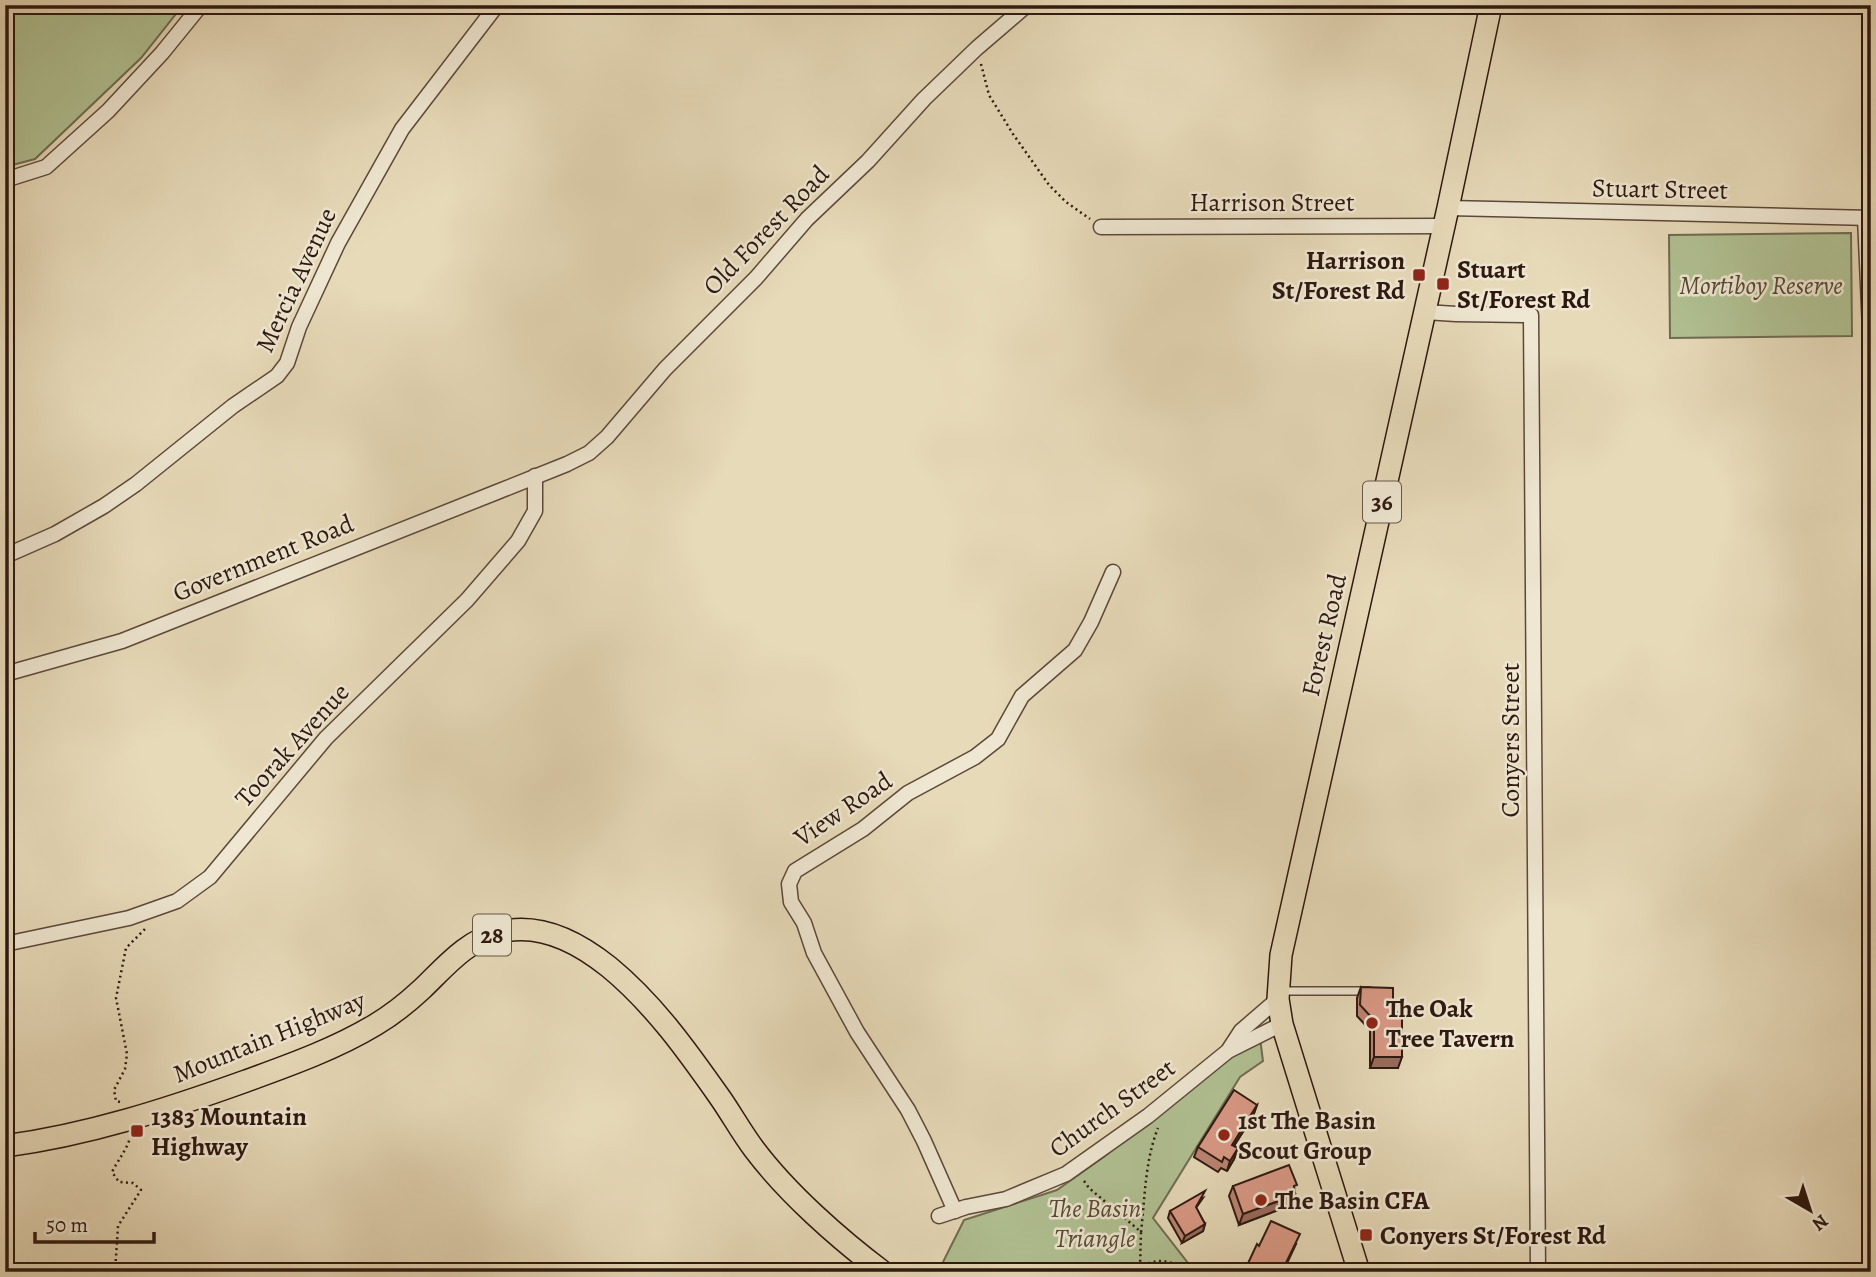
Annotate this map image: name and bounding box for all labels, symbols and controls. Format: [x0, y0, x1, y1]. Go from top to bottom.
street label: Old Forest Road [695, 157, 837, 303]
street label: Stuart Street [1592, 170, 1729, 208]
street label: Harrison Street [1189, 185, 1355, 220]
street label: Mercia Avenue [247, 202, 345, 358]
place label: Harrison St/Forest Rd [1272, 243, 1406, 308]
place label: Stuart St/Forest Rd [1457, 252, 1591, 317]
marker: Harrison St/Forest Rd [1411, 267, 1427, 283]
park label: Mortiboy Reserve [1679, 268, 1843, 303]
marker: Stuart St/Forest Rd [1435, 276, 1451, 292]
road number: 36 [1363, 481, 1401, 522]
street label: Government Road [168, 506, 358, 610]
street label: Forest Road [1293, 570, 1355, 700]
street label: Conyers Street [1493, 662, 1528, 817]
street label: Toorak Avenue [227, 675, 357, 815]
street label: View Road [786, 763, 899, 855]
road number: 28 [473, 915, 511, 956]
street label: Mountain Highway [168, 982, 371, 1092]
place label: The Oak Tree Tavern [1386, 991, 1515, 1056]
marker: The Oak Tree Tavern [1364, 1015, 1380, 1031]
street label: Church Street [1042, 1050, 1182, 1166]
place label: 1383 Mountain Highway [151, 1099, 307, 1164]
place label: 1st The Basin Scout Group [1238, 1103, 1376, 1168]
marker: 1383 Mountain Highway [129, 1123, 145, 1139]
marker: 1st The Basin Scout Group [1216, 1127, 1232, 1143]
north arrow [1774, 1176, 1844, 1246]
place label: The Basin CFA [1275, 1183, 1430, 1218]
park label: The Basin Triangle [1049, 1191, 1141, 1256]
marker: The Basin CFA [1253, 1192, 1269, 1208]
scale bar [35, 1200, 154, 1244]
text: N [1806, 1208, 1834, 1237]
text: 50 m [46, 1211, 88, 1239]
place label: Conyers St/Forest Rd [1380, 1218, 1607, 1253]
marker: Conyers St/Forest Rd [1358, 1227, 1374, 1243]

